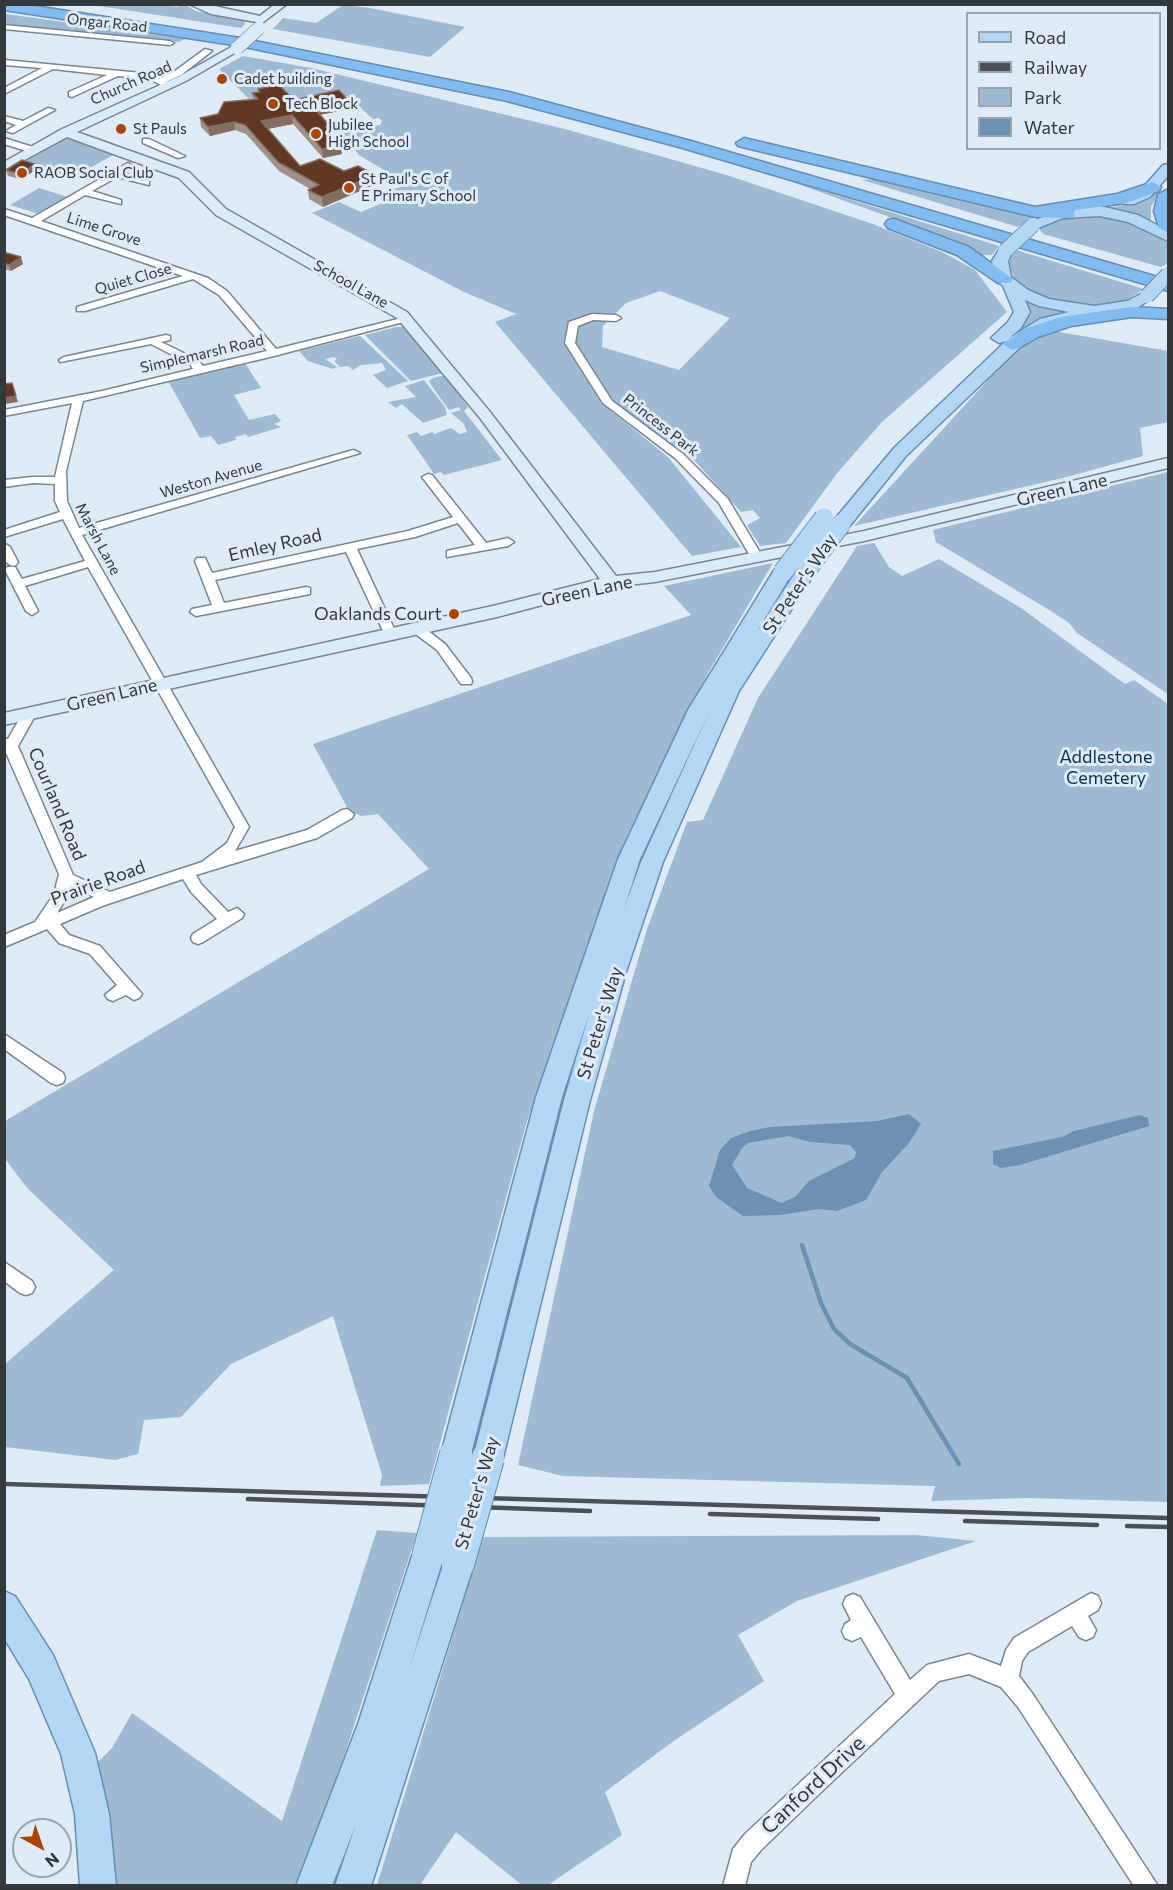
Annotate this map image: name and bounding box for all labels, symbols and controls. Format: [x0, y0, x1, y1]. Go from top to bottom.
street label: Ongar Road [66, 10, 148, 36]
legend [966, 12, 1161, 150]
text: Road [1024, 26, 1066, 48]
text: Railway [1024, 56, 1087, 78]
street label: Church Road [88, 57, 174, 109]
place label: Cadet building [234, 70, 332, 88]
marker: Cadet building [215, 72, 229, 86]
text: Park [1024, 86, 1062, 108]
place label: Tech Block [285, 95, 358, 113]
marker: Tech Block [266, 97, 280, 111]
place label: Jubilee High School [328, 116, 409, 151]
text: Water [1024, 116, 1075, 138]
place label: St Pauls [133, 120, 187, 138]
marker: St Pauls [114, 122, 128, 136]
marker: Jubilee High School [309, 127, 323, 141]
place label: RAOB Social Club [34, 164, 154, 182]
marker: RAOB Social Club [15, 166, 29, 180]
place label: St Paul's C of E Primary School [361, 170, 476, 205]
marker: St Paul's C of E Primary School [342, 181, 356, 195]
street label: Lime Grove [65, 209, 143, 249]
street label: School Lane [311, 256, 391, 312]
street label: Quiet Close [93, 259, 173, 299]
street label: Simplemarsh Road [138, 331, 266, 377]
street label: Princess Park [620, 390, 702, 460]
street label: Weston Avenue [158, 456, 264, 502]
street label: Green Lane [1015, 469, 1109, 511]
street label: Marsh Lane [72, 500, 124, 578]
street label: Emley Road [226, 524, 324, 566]
street label: St Peter's Way [758, 530, 842, 638]
street label: Green Lane [540, 571, 634, 611]
place label: Oaklands Court [314, 603, 442, 625]
marker: Oaklands Court [447, 607, 461, 621]
street label: Green Lane [65, 674, 159, 716]
street label: Courland Road [24, 744, 90, 864]
park label: Addlestone Cemetery [1060, 746, 1152, 789]
street label: Prairie Road [48, 856, 148, 910]
street label: St Peter's Way [573, 964, 627, 1082]
street label: St Peter's Way [451, 1434, 503, 1552]
street label: Canford Drive [756, 1731, 870, 1839]
north arrow [12, 1818, 72, 1878]
text: N [42, 1850, 63, 1872]

